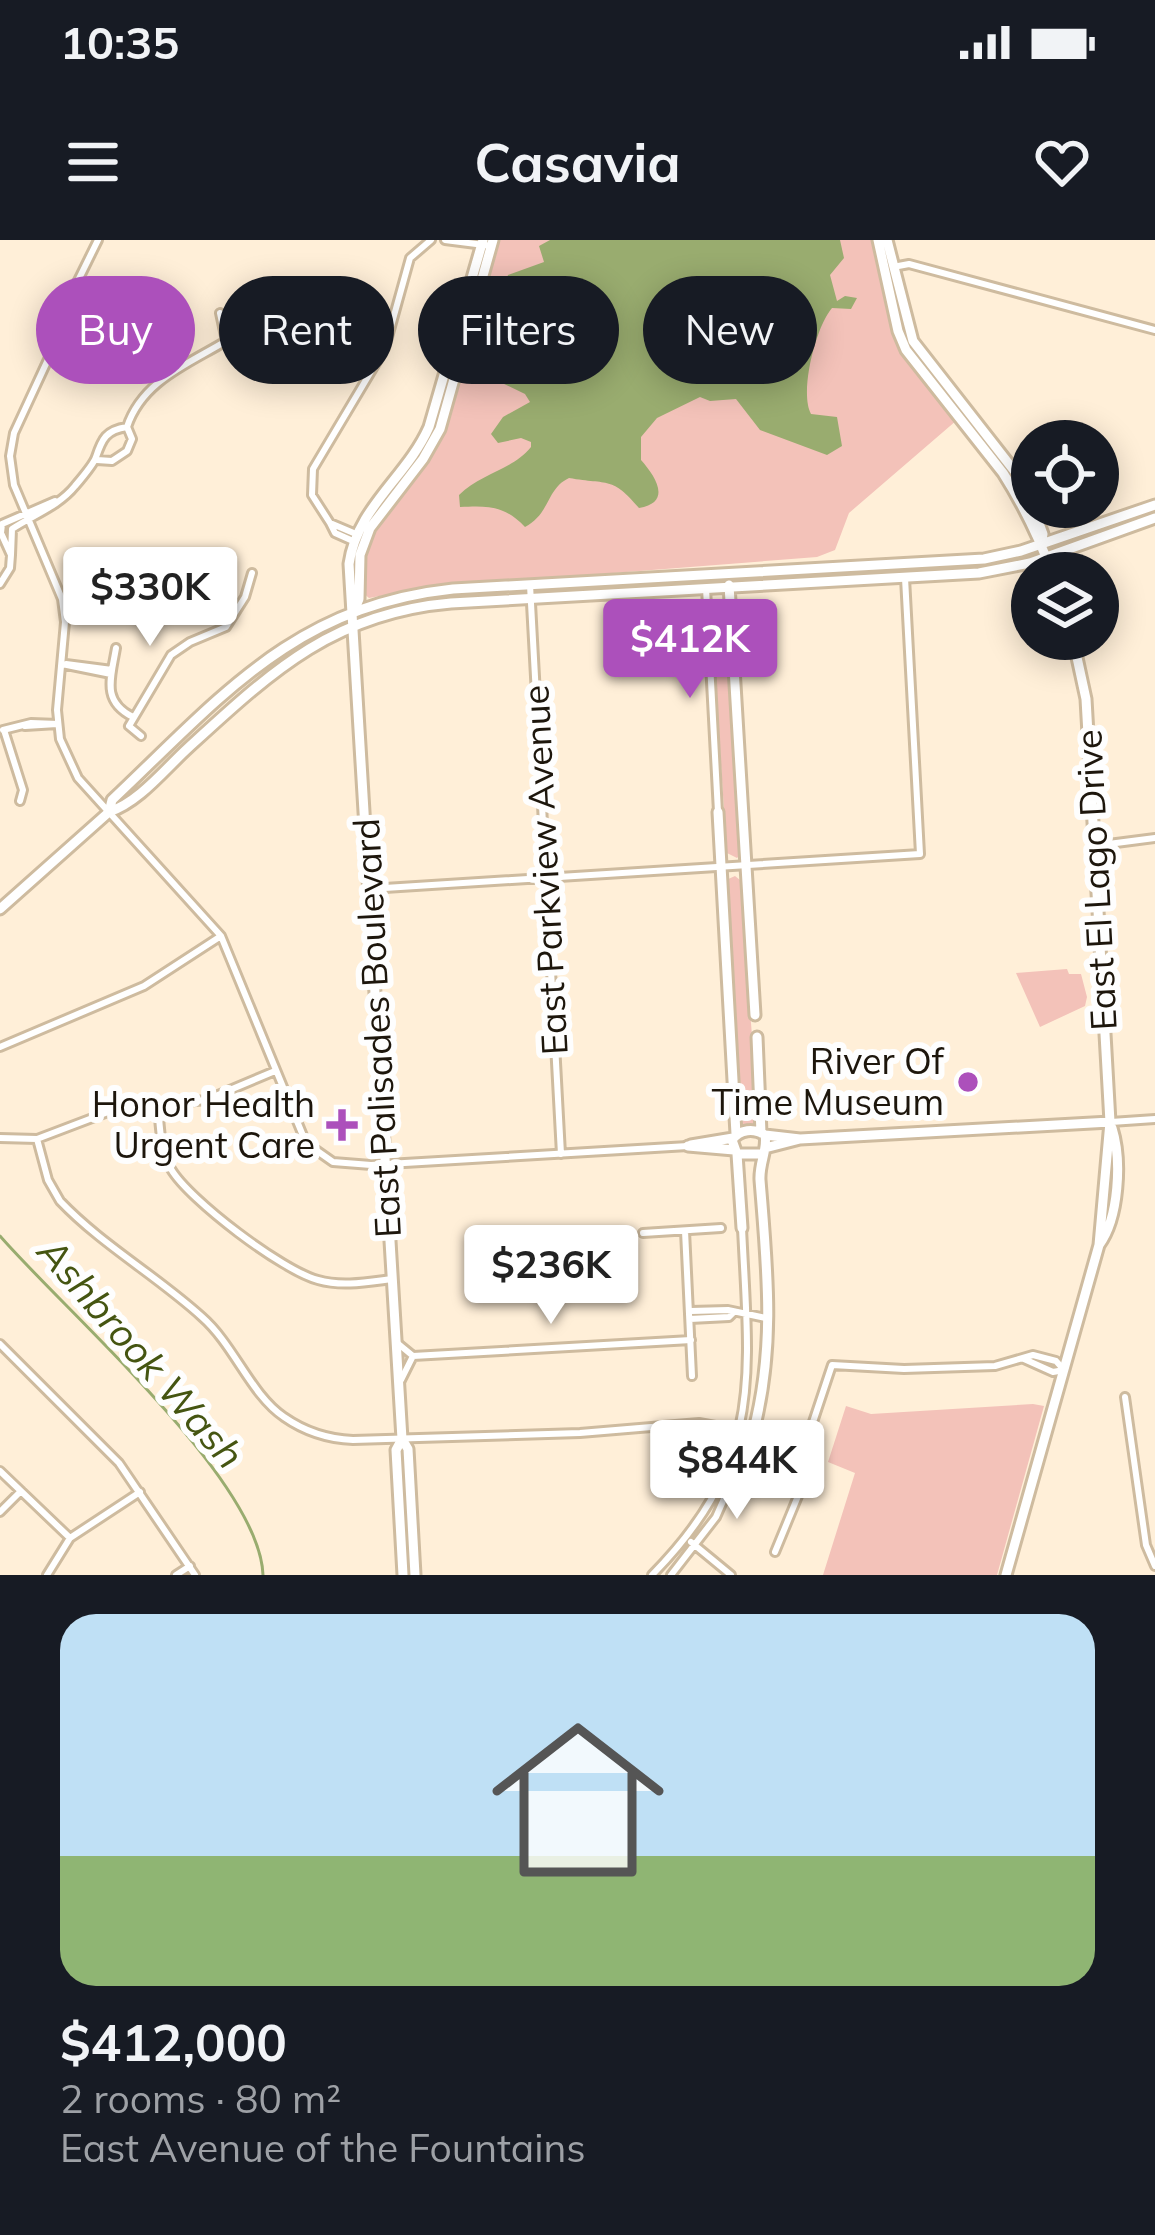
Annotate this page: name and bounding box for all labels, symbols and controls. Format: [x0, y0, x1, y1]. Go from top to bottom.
text: 10:35 [60, 14, 179, 70]
text: Casavia [474, 128, 681, 196]
icon: menu [60, 129, 126, 195]
icon: heart [1029, 129, 1095, 195]
chip: Buy [36, 276, 195, 384]
chip: Rent [219, 276, 394, 384]
chip: Filters [418, 276, 619, 384]
chip: New [643, 276, 817, 384]
map controls [1011, 420, 1119, 660]
button: locate [1011, 420, 1119, 528]
pin: $330K [66, 547, 234, 649]
button: layers [1011, 552, 1119, 660]
text: $330K [90, 561, 210, 610]
pin: $412K [606, 599, 774, 701]
text: $412K [630, 613, 750, 662]
street label: East Parkview Avenue [512, 684, 577, 1056]
street label: East El Lago Drive [1065, 728, 1126, 1032]
street label: East Palisades Boulevard [343, 817, 410, 1239]
place label: River Of Time Museum [712, 1038, 945, 1124]
marker: River Of Time Museum [955, 1069, 981, 1095]
place label: Honor Health Urgent Care [92, 1081, 315, 1167]
marker: Honor Health Urgent Care [326, 1109, 358, 1141]
pin: $236K [467, 1225, 635, 1327]
water label: Ashbrook Wash [27, 1227, 255, 1478]
text: $236K [491, 1239, 611, 1288]
pin: $844K [653, 1420, 821, 1522]
text: $844K [677, 1434, 797, 1483]
icon: home [470, 1692, 686, 1908]
text: $412,000 [60, 2010, 287, 2074]
text: 2 rooms · 80 m² [60, 2074, 341, 2123]
text: East Avenue of the Fountains [60, 2123, 586, 2172]

